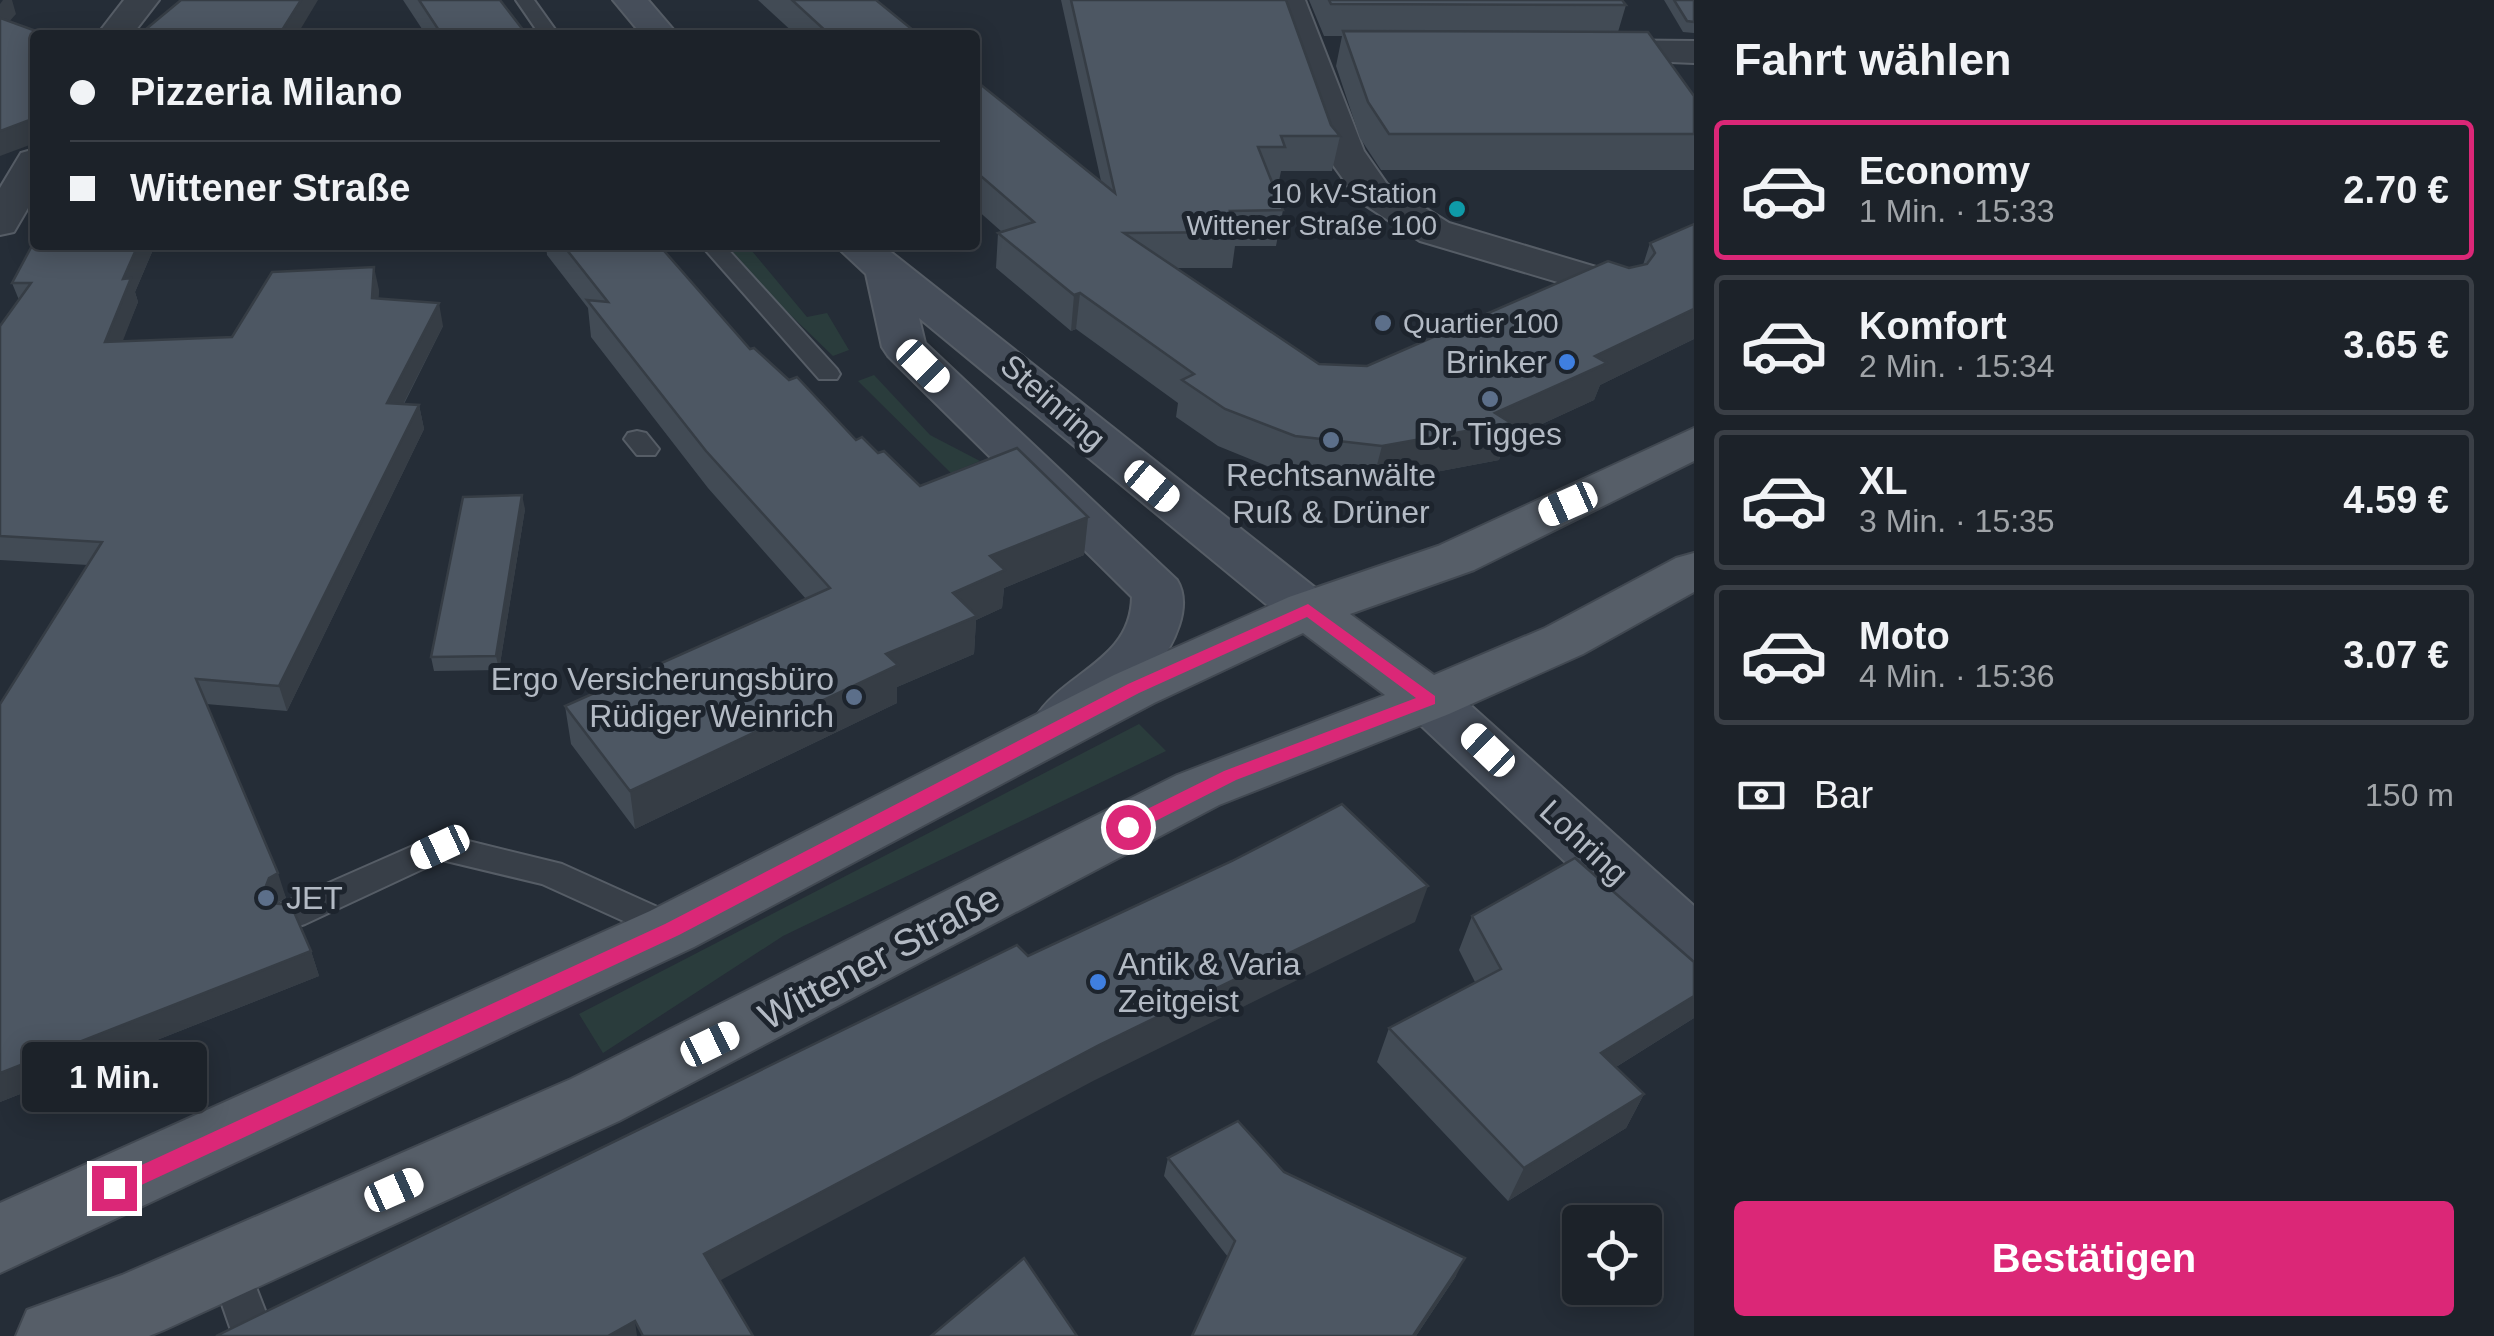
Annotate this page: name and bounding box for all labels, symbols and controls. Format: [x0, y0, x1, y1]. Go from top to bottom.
text: Fahrt wählen [1734, 34, 2012, 85]
text: Pizzeria Milano [130, 71, 402, 113]
icon: car [1739, 145, 1829, 235]
text: Economy [1859, 150, 2030, 192]
text: Wittener Straße [130, 167, 411, 209]
text: 2.70 € [2343, 169, 2449, 211]
place label: 10 kV-Station Wittener Straße 100 [1186, 178, 1437, 241]
text: 1 Min. · 15:33 [1859, 193, 2055, 229]
marker: 10 kV-Station Wittener Straße 100 [1446, 198, 1468, 220]
icon: car [1739, 300, 1829, 390]
text: Komfort [1859, 305, 2007, 347]
place label: Quartier 100 [1403, 308, 1559, 339]
marker: Quartier 100 [1372, 312, 1394, 334]
text: 3.65 € [2343, 324, 2449, 366]
car [891, 334, 955, 398]
place label: Brinker [1446, 344, 1547, 380]
street label: Steinring [994, 347, 1112, 457]
text: 2 Min. · 15:34 [1859, 348, 2055, 384]
marker: Brinker [1556, 351, 1578, 373]
marker: Dr. Tigges [1479, 388, 1501, 410]
place label: Dr. Tigges [1418, 416, 1562, 452]
marker: Rechtsanwälte Ruß & Drüner [1320, 429, 1342, 451]
car [1119, 455, 1185, 517]
icon: car [1739, 455, 1829, 545]
place label: Rechtsanwälte Ruß & Drüner [1226, 457, 1436, 530]
text: XL [1859, 460, 1908, 502]
car [1534, 478, 1602, 530]
text: 4.59 € [2343, 479, 2449, 521]
text: 3 Min. · 15:35 [1859, 503, 2055, 539]
icon: car [1739, 610, 1829, 700]
text: Moto [1859, 615, 1950, 657]
text: 3.07 € [2343, 634, 2449, 676]
text: 4 Min. · 15:36 [1859, 658, 2055, 694]
place label: Ergo Versicherungsbüro Rüdiger Weinrich [491, 661, 834, 734]
marker: Ergo Versicherungsbüro Rüdiger Weinrich [843, 686, 865, 708]
car [1456, 718, 1520, 782]
icon: cash [1734, 768, 1789, 823]
text: Bar [1814, 774, 1873, 816]
text: 150 m [2365, 777, 2454, 813]
street label: Lohring [1533, 792, 1635, 892]
route start [1106, 805, 1151, 850]
car [406, 821, 474, 873]
street label: Wittener Straße [752, 876, 1006, 1038]
place label: JET [286, 880, 343, 916]
marker: JET [255, 887, 277, 909]
place label: Antik & Varia Zeitgeist [1118, 946, 1301, 1019]
marker: Antik & Varia Zeitgeist [1087, 971, 1109, 993]
car [676, 1017, 744, 1071]
callout: 1 Min. [22, 1043, 206, 1113]
text: 1 Min. [69, 1059, 160, 1095]
car [360, 1164, 428, 1216]
route end [92, 1166, 137, 1211]
button: Bestätigen [1734, 1201, 2454, 1316]
map controls [1562, 1205, 1662, 1305]
button: locate [1562, 1205, 1662, 1305]

